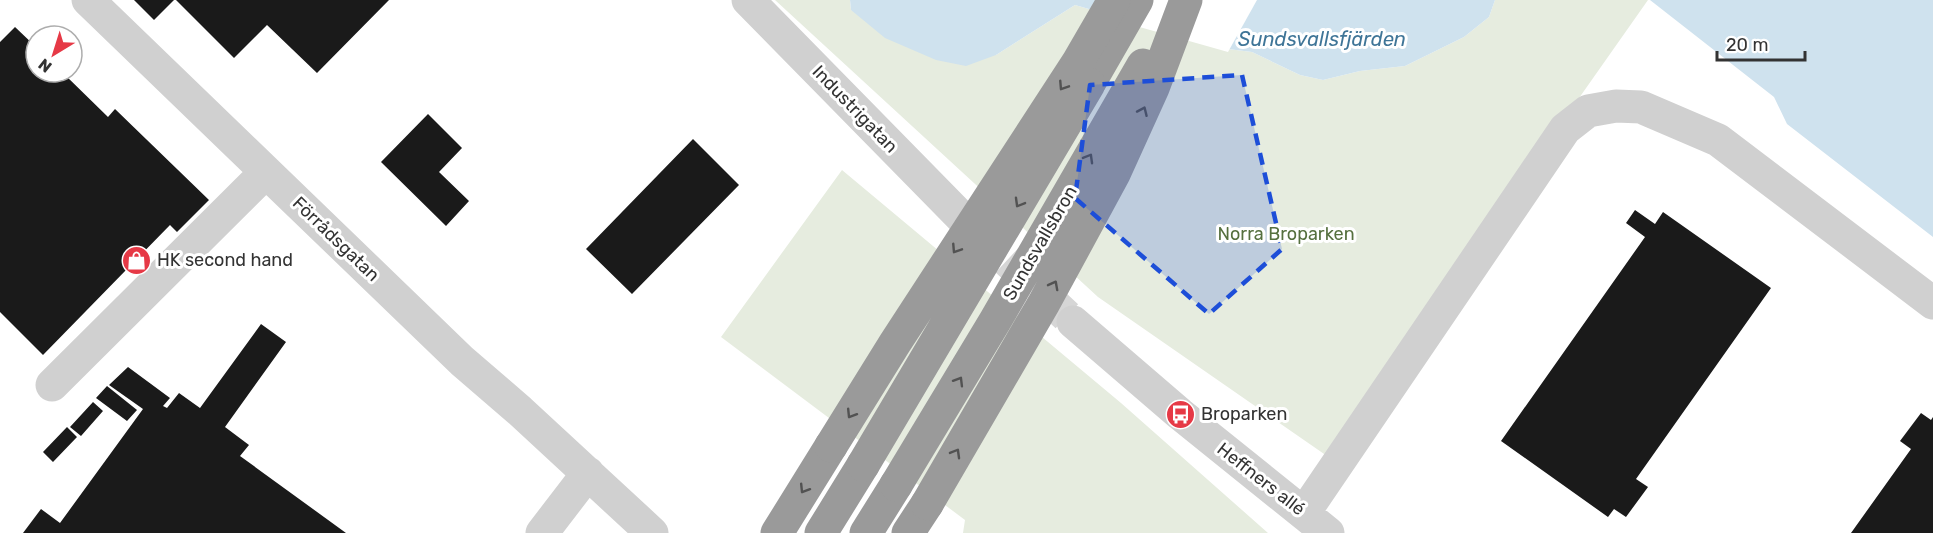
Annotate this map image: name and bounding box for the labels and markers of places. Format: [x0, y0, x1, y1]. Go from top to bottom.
shop icon: HK second hand [120, 244, 152, 276]
place label: HK second hand [157, 249, 293, 271]
bus stop icon: Broparken [1164, 398, 1196, 430]
place label: Broparken [1201, 403, 1287, 425]

